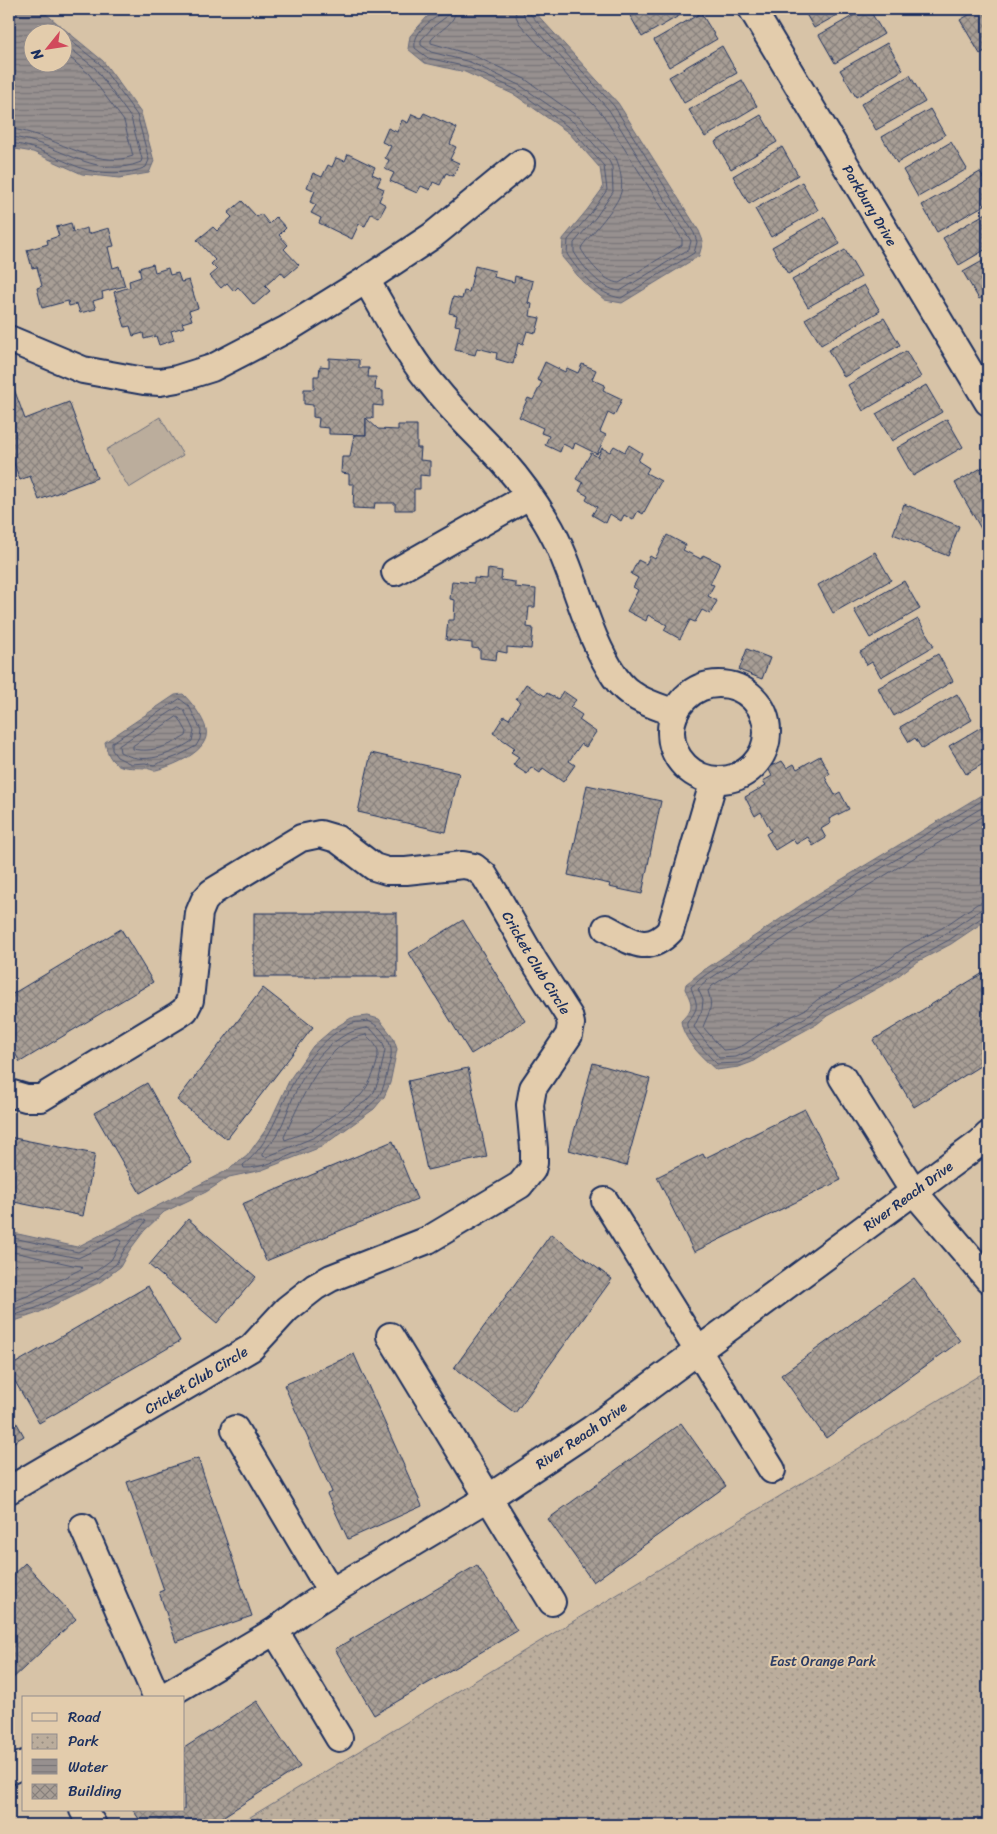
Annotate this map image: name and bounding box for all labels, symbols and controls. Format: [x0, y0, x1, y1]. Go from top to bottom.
north arrow [22, 22, 72, 72]
text: N [24, 44, 51, 66]
street label: Parkbury Drive [835, 160, 904, 251]
street label: Cricket Club Circle [495, 906, 577, 1020]
street label: River Reach Drive [858, 1154, 959, 1238]
street label: Cricket Club Circle [139, 1339, 253, 1421]
street label: River Reach Drive [530, 1395, 633, 1476]
park label: East Orange Park [770, 1649, 877, 1674]
legend [22, 1696, 185, 1812]
text: Road [68, 1704, 101, 1730]
text: Park [68, 1728, 99, 1754]
text: Water [68, 1754, 108, 1780]
text: Building [68, 1778, 122, 1804]

